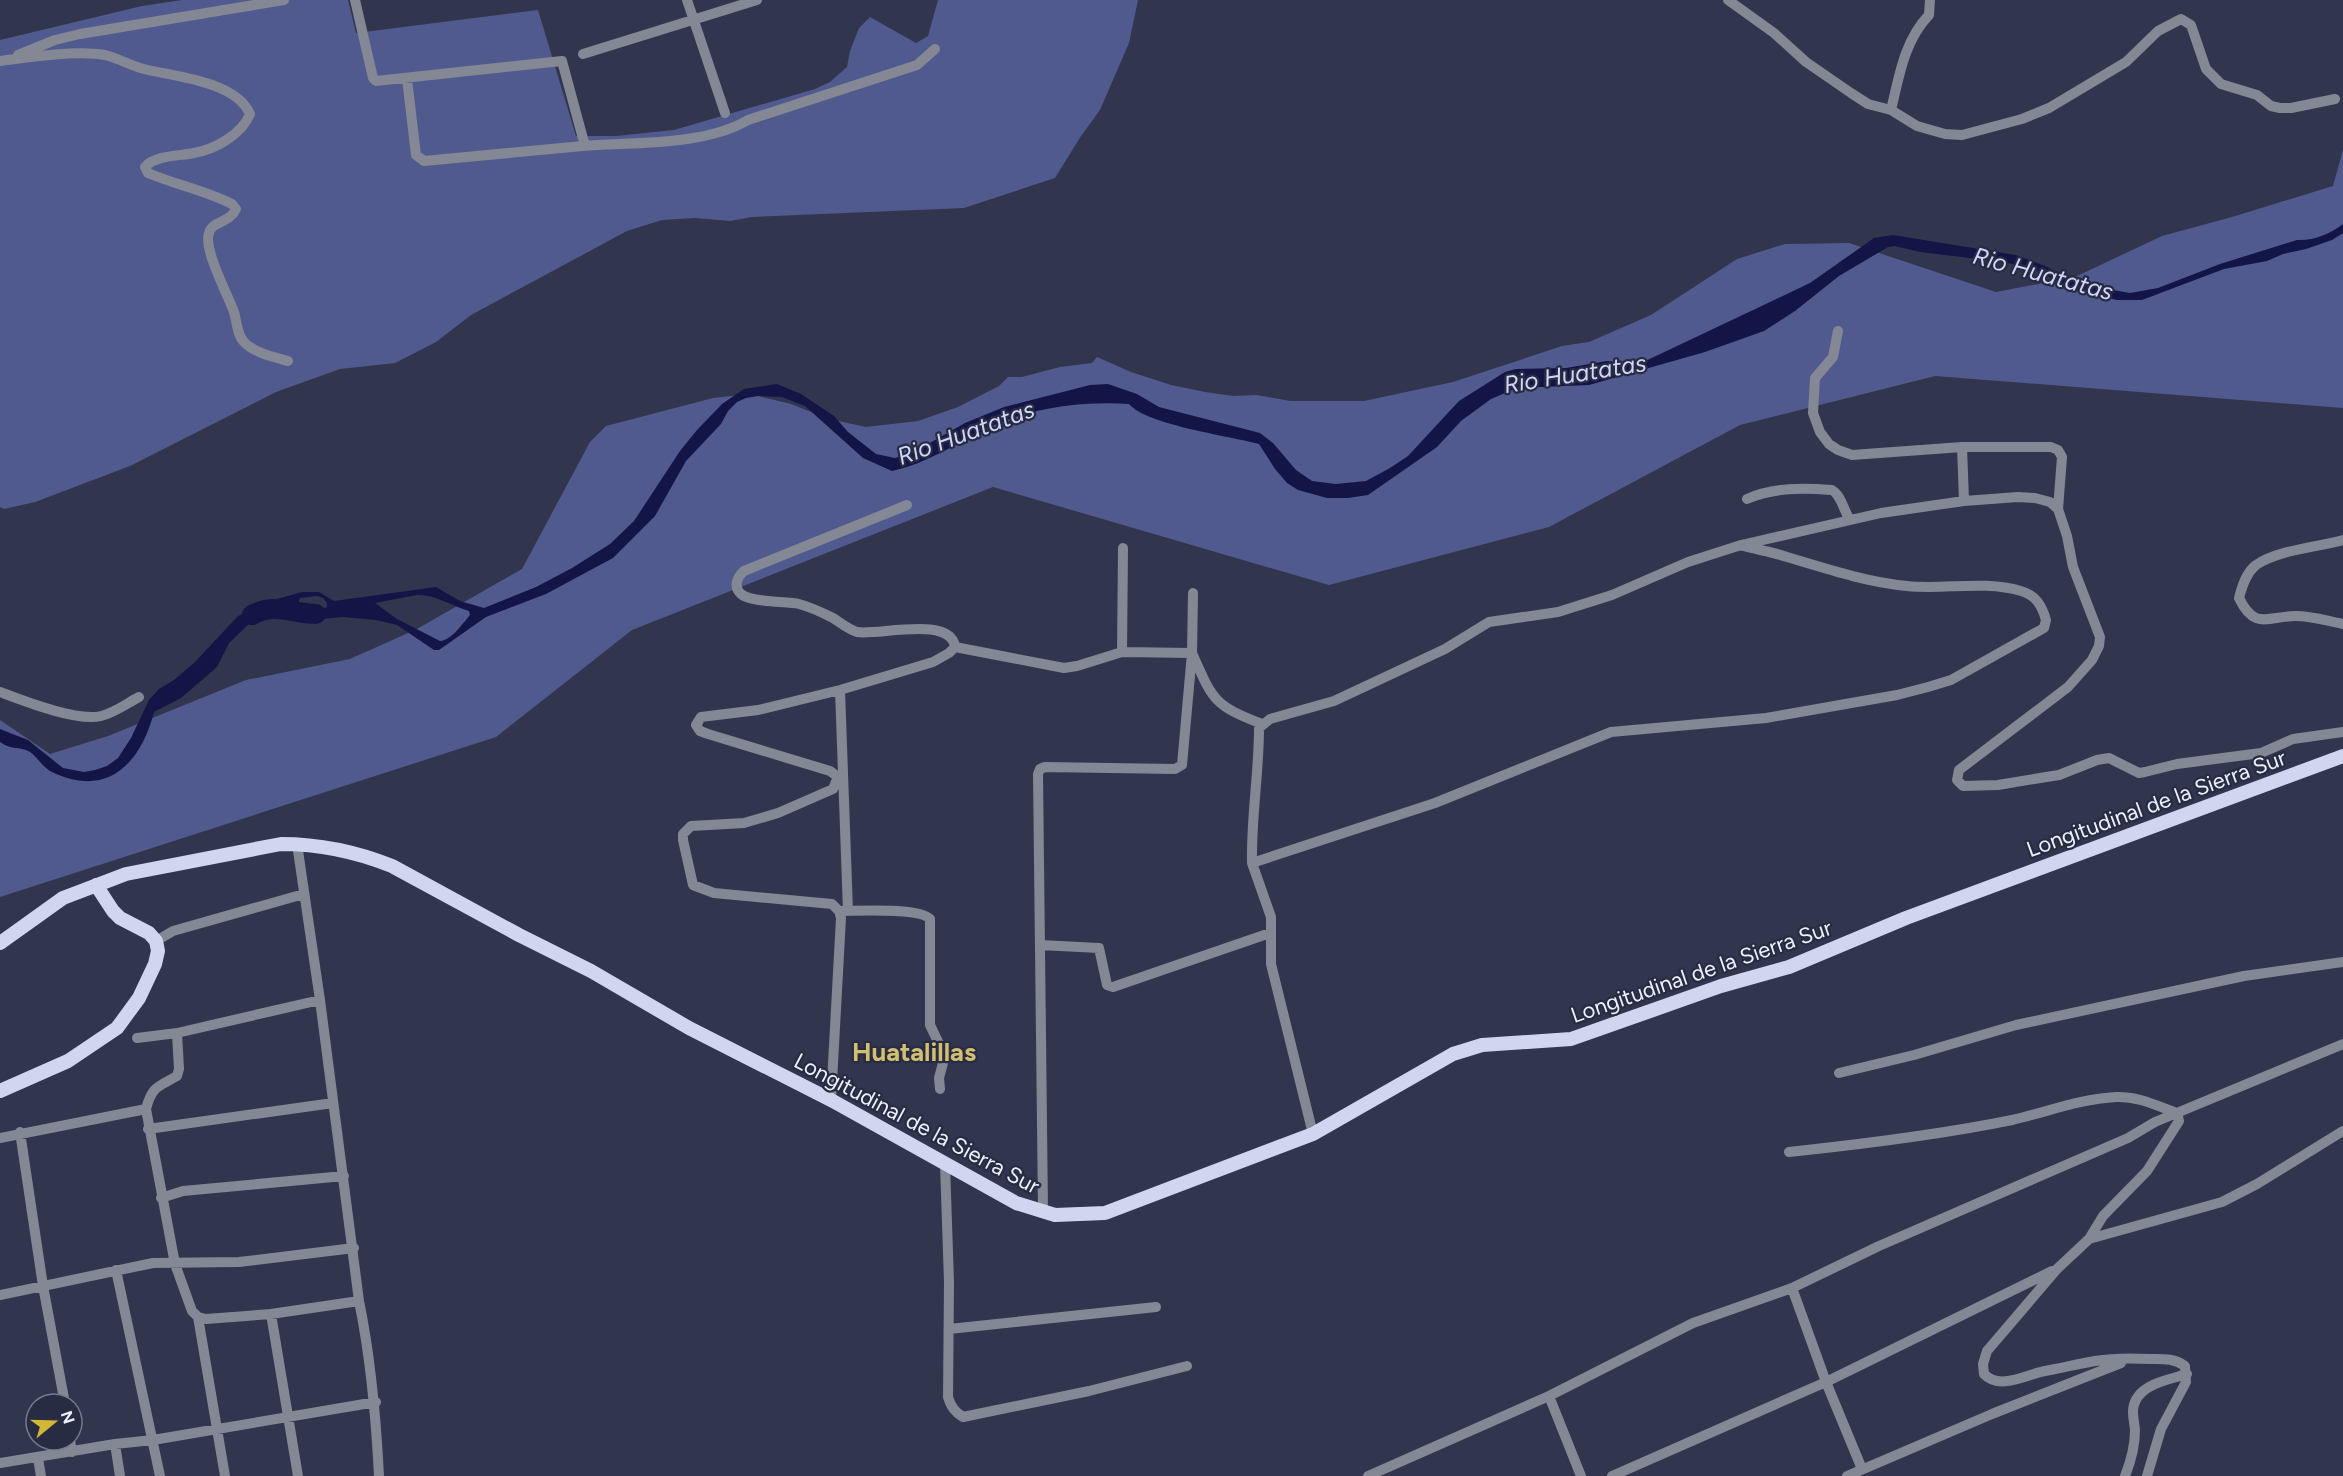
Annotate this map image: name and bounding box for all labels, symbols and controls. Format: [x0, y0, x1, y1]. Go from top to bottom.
water label: Rio Huatatas [1970, 241, 2116, 306]
water label: Rio Huatatas [1502, 348, 1648, 399]
water label: Rio Huatatas [893, 394, 1038, 471]
street label: Longitudinal de la Sierra Sur [2023, 744, 2290, 863]
street label: Longitudinal de la Sierra Sur [1567, 914, 1836, 1029]
district label: Huatalillas [852, 1036, 976, 1068]
street label: Longitudinal de la Sierra Sur [789, 1047, 1045, 1200]
north arrow [24, 1392, 84, 1452]
text: N [57, 1408, 79, 1426]

